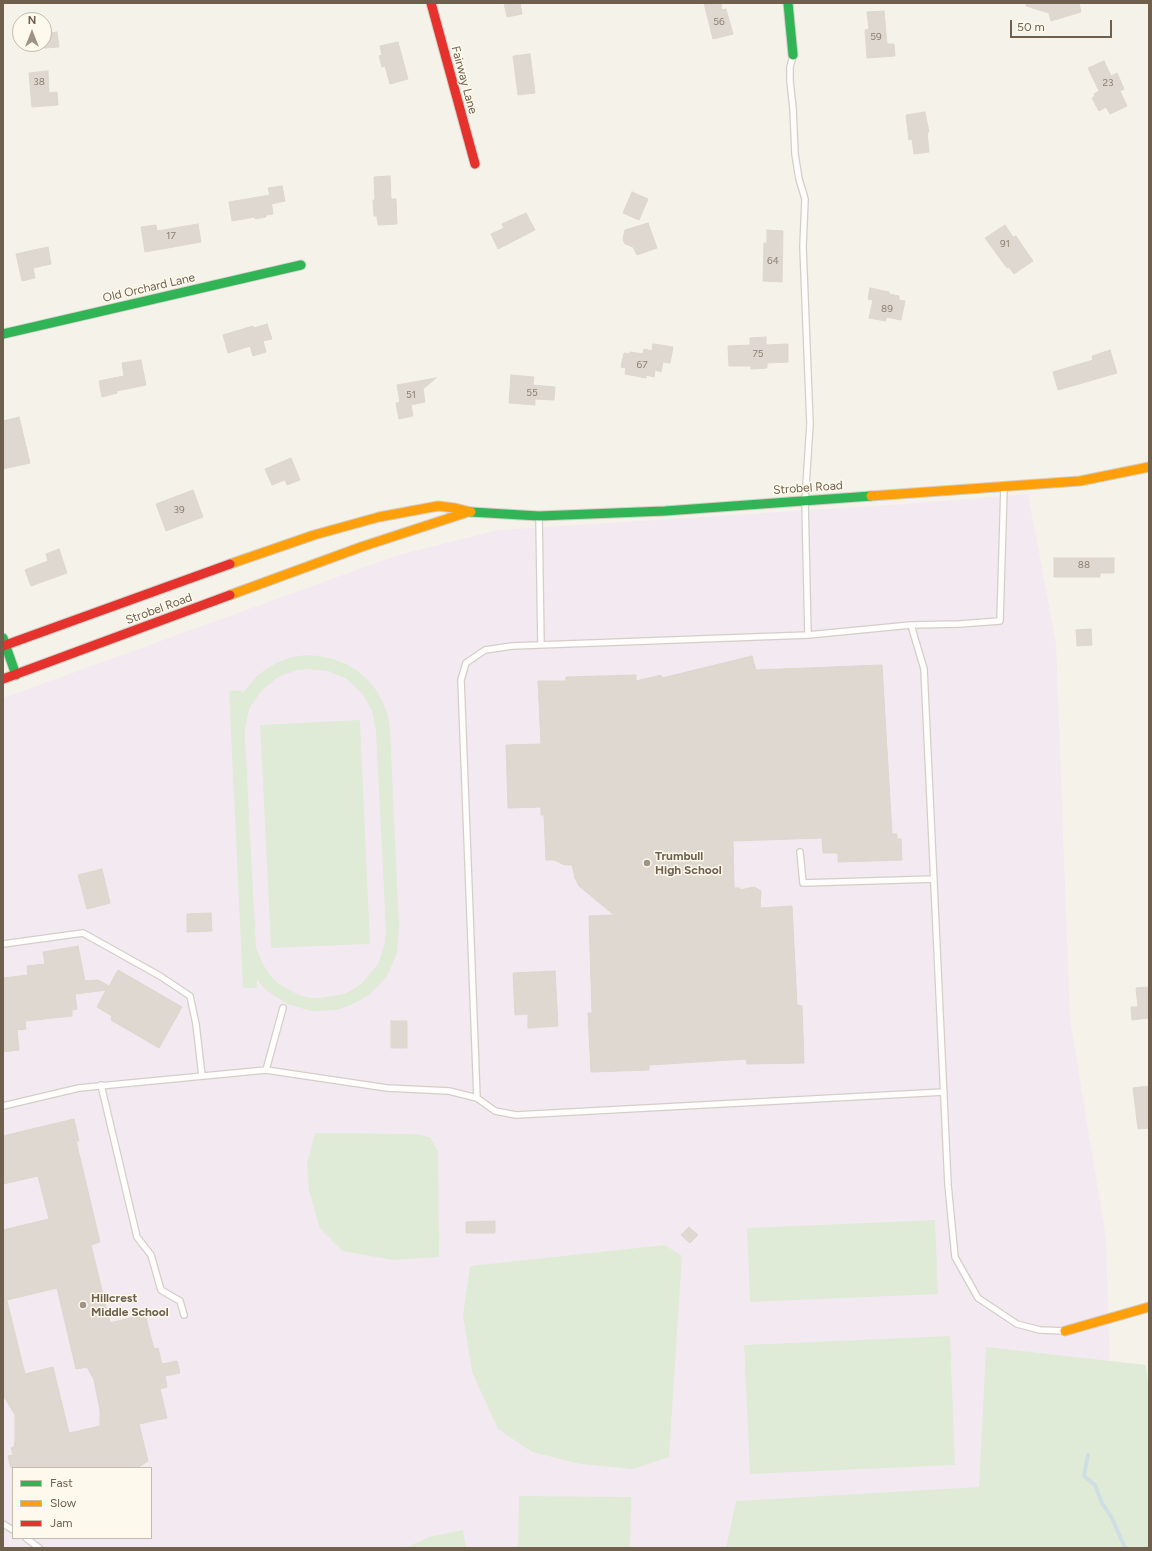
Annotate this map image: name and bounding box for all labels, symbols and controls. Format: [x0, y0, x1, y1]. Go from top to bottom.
north arrow [12, 12, 52, 52]
scale bar [1012, 12, 1114, 38]
text: N [28, 14, 36, 27]
house number: 56 [713, 16, 725, 28]
text: 50 m [1017, 20, 1045, 34]
house number: 59 [870, 31, 882, 43]
street label: Fairway Lane [448, 45, 480, 115]
house number: 38 [33, 76, 45, 88]
house number: 23 [1102, 77, 1114, 89]
house number: 17 [166, 230, 176, 242]
house number: 91 [1000, 238, 1010, 250]
house number: 64 [767, 255, 779, 267]
street label: Old Orchard Lane [101, 270, 197, 306]
house number: 89 [881, 303, 893, 315]
house number: 75 [752, 348, 764, 360]
house number: 67 [636, 359, 648, 371]
house number: 55 [526, 387, 538, 399]
house number: 51 [406, 389, 416, 401]
street label: Strobel Road [773, 478, 843, 498]
house number: 39 [173, 504, 185, 516]
house number: 88 [1078, 559, 1090, 571]
street label: Strobel Road [124, 590, 194, 628]
place label: Trumbull High School [655, 849, 722, 877]
marker: Trumbull High School [642, 858, 652, 868]
place label: Hillcrest Middle School [91, 1291, 169, 1319]
marker: Hillcrest Middle School [78, 1300, 88, 1310]
legend [12, 1467, 152, 1539]
text: Fast [50, 1476, 73, 1490]
text: Slow [50, 1496, 76, 1510]
text: Jam [50, 1516, 73, 1530]

